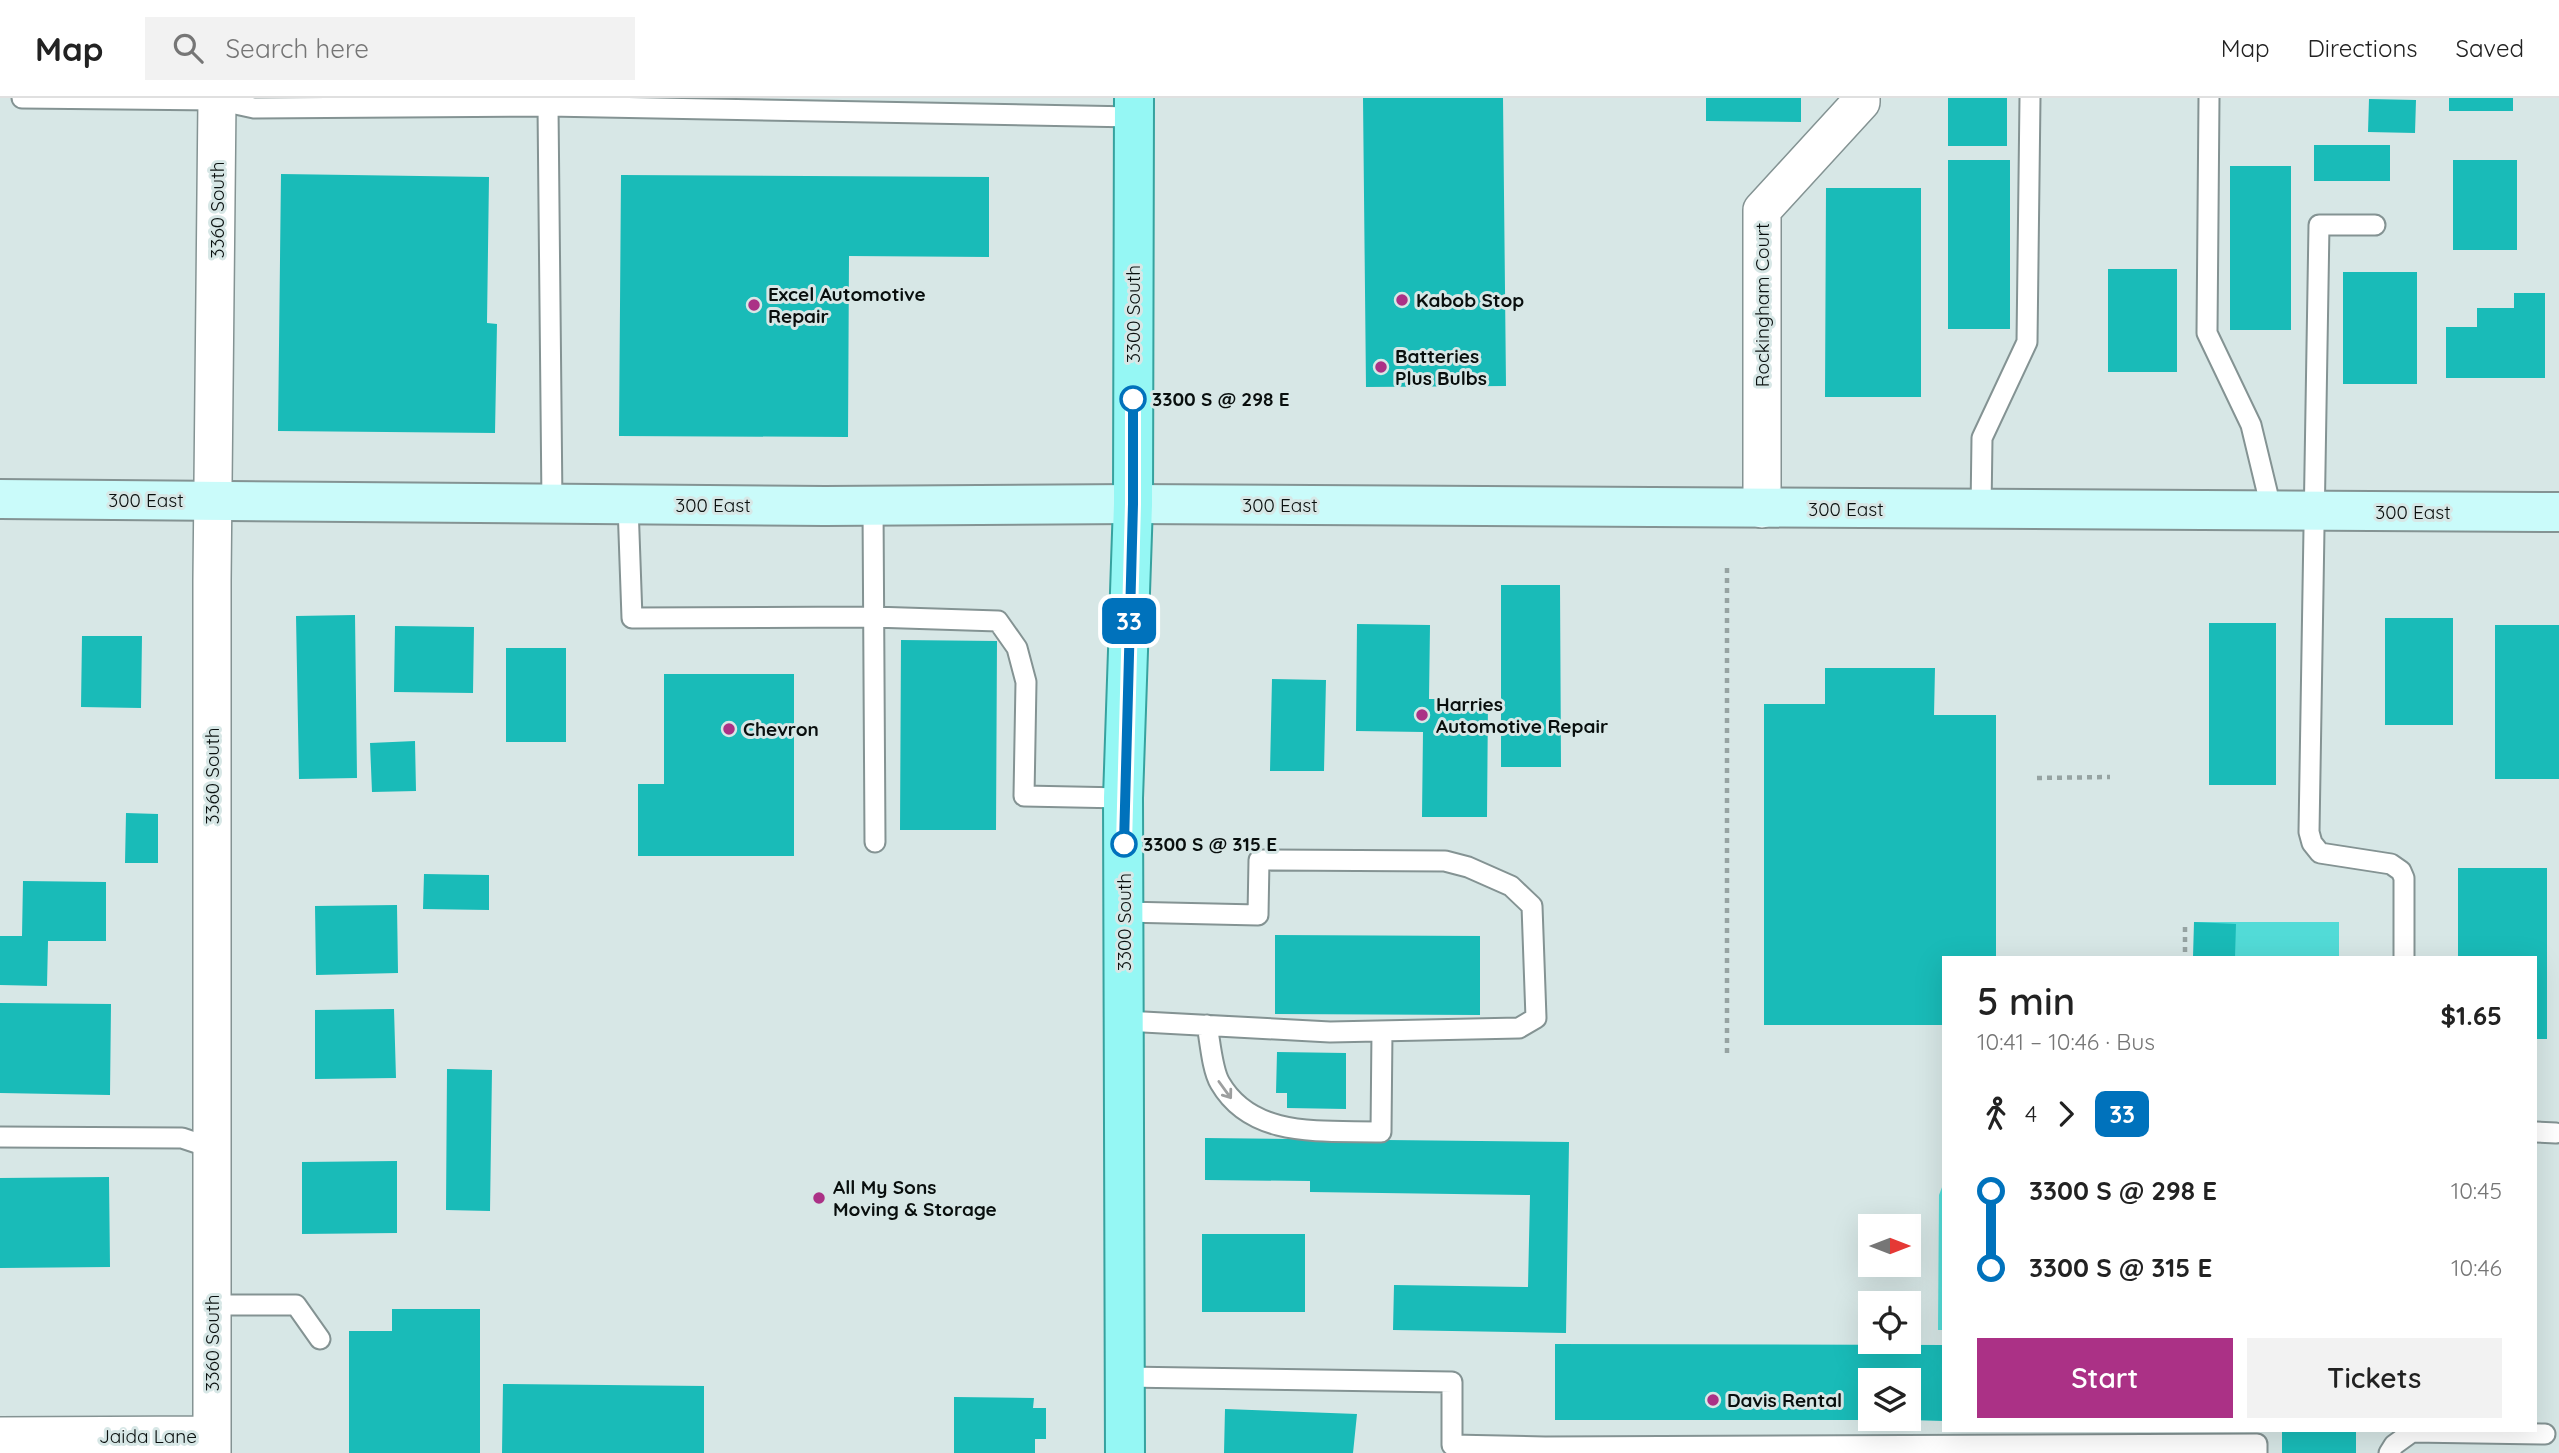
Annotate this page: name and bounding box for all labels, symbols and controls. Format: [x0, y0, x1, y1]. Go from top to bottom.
search box [145, 17, 635, 80]
text: Map [35, 28, 103, 69]
icon: search [169, 29, 207, 67]
text: Search here [225, 32, 369, 65]
text: Map [2221, 33, 2270, 63]
text: Directions [2308, 33, 2418, 63]
text: Saved [2456, 33, 2524, 63]
street label: 3360 South [205, 162, 229, 258]
street label: Rockingham Court [1750, 223, 1774, 387]
street label: 3300 South [1121, 265, 1145, 363]
place label: Excel Automotive Repair [768, 282, 926, 328]
place label: Kabob Stop [1416, 288, 1524, 312]
marker: Kabob Stop [1394, 292, 1410, 308]
marker: Excel Automotive Repair [746, 297, 762, 313]
place label: Batteries Plus Bulbs [1395, 344, 1487, 390]
marker: Batteries Plus Bulbs [1373, 359, 1389, 375]
marker: 3300 S @ 298 E [1120, 386, 1146, 412]
place label: 3300 S @ 298 E [1152, 387, 1290, 411]
street label: 300 East [108, 488, 184, 512]
street label: 300 East [675, 493, 751, 517]
street label: 300 East [1242, 493, 1318, 517]
street label: 300 East [1808, 497, 1884, 521]
street label: 300 East [2375, 500, 2451, 524]
line badge: 33 [1098, 598, 1160, 644]
text: 33 [1116, 606, 1142, 636]
place label: Harries Automotive Repair [1436, 692, 1608, 738]
marker: Harries Automotive Repair [1414, 707, 1430, 723]
place label: Chevron [743, 717, 819, 741]
marker: Chevron [721, 721, 737, 737]
street label: 3360 South [200, 728, 224, 824]
marker: 3300 S @ 315 E [1111, 831, 1137, 857]
place label: 3300 S @ 315 E [1143, 832, 1277, 856]
street label: 3300 South [1112, 873, 1136, 971]
text: 5 min [1977, 977, 2075, 1025]
text: $1.65 [2441, 999, 2502, 1032]
text: 10:41 – 10:46 · Bus [1977, 1027, 2155, 1056]
one-way arrow [1218, 1080, 1233, 1098]
icon: walk [1977, 1095, 2015, 1133]
icon: forward [2047, 1095, 2085, 1133]
text: 4 [2025, 1099, 2037, 1128]
text: 33 [2109, 1099, 2135, 1129]
text: 3300 S @ 298 E [2029, 1174, 2217, 1207]
place label: All My Sons Moving & Storage [833, 1175, 997, 1221]
text: 10:45 [2451, 1176, 2502, 1205]
marker: All My Sons Moving & Storage [811, 1190, 827, 1206]
north arrow [1858, 1214, 1922, 1278]
map controls [1858, 1214, 1921, 1431]
text: 3300 S @ 315 E [2029, 1251, 2212, 1284]
text: 10:46 [2451, 1253, 2502, 1282]
button: locate [1858, 1291, 1921, 1354]
street label: 3360 South [200, 1295, 224, 1391]
button: Start [1977, 1338, 2233, 1418]
button: Tickets [2247, 1338, 2502, 1418]
button: layers [1858, 1368, 1921, 1431]
place label: Davis Rental [1727, 1388, 1842, 1412]
marker: Davis Rental [1705, 1392, 1721, 1408]
street label: Jaida Lane [99, 1424, 197, 1448]

